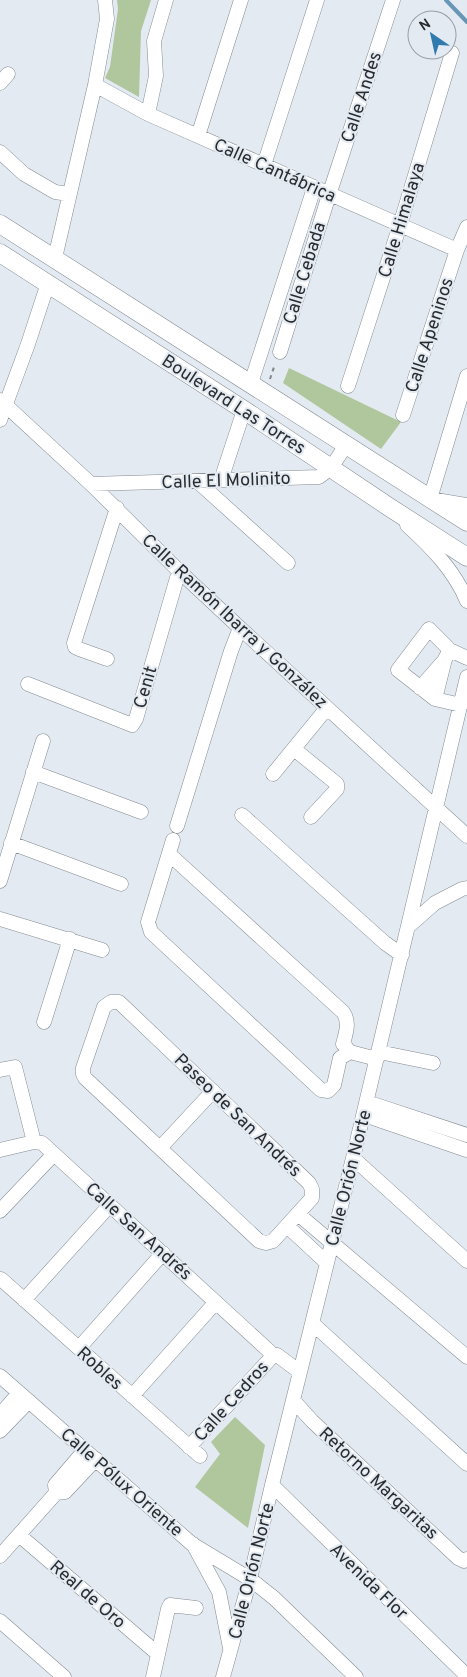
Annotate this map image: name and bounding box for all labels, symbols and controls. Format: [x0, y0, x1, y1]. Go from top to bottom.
north arrow [407, 10, 457, 60]
text: N [417, 16, 434, 35]
street label: Calle Andes [337, 49, 388, 146]
street label: Calle Cantábrica [210, 134, 339, 209]
street label: Calle Himalaya [374, 160, 431, 281]
street label: Calle Cebada [279, 220, 332, 327]
street label: Calle Apeninos [401, 275, 460, 396]
street label: Boulevard Las Torres [157, 350, 310, 460]
street label: Calle El Molinito [161, 468, 291, 495]
street label: Calle Ramón Ibarra y González [136, 530, 332, 715]
street label: Cenit [129, 664, 163, 711]
street label: Paseo de San Andrés [168, 1049, 306, 1183]
street label: Calle Orión Norte [321, 1108, 378, 1249]
street label: Calle San Andrés [80, 1178, 196, 1286]
street label: Robles [71, 1342, 127, 1396]
street label: Calle Cedros [190, 1357, 275, 1447]
street label: Retorno Margaritas [313, 1423, 443, 1545]
street label: Calle Pólux Oriente [55, 1424, 187, 1543]
street label: Calle Orión Norte [224, 1501, 281, 1642]
street label: Avenida Flor [324, 1539, 412, 1625]
street label: Real de Oro [44, 1556, 130, 1634]

